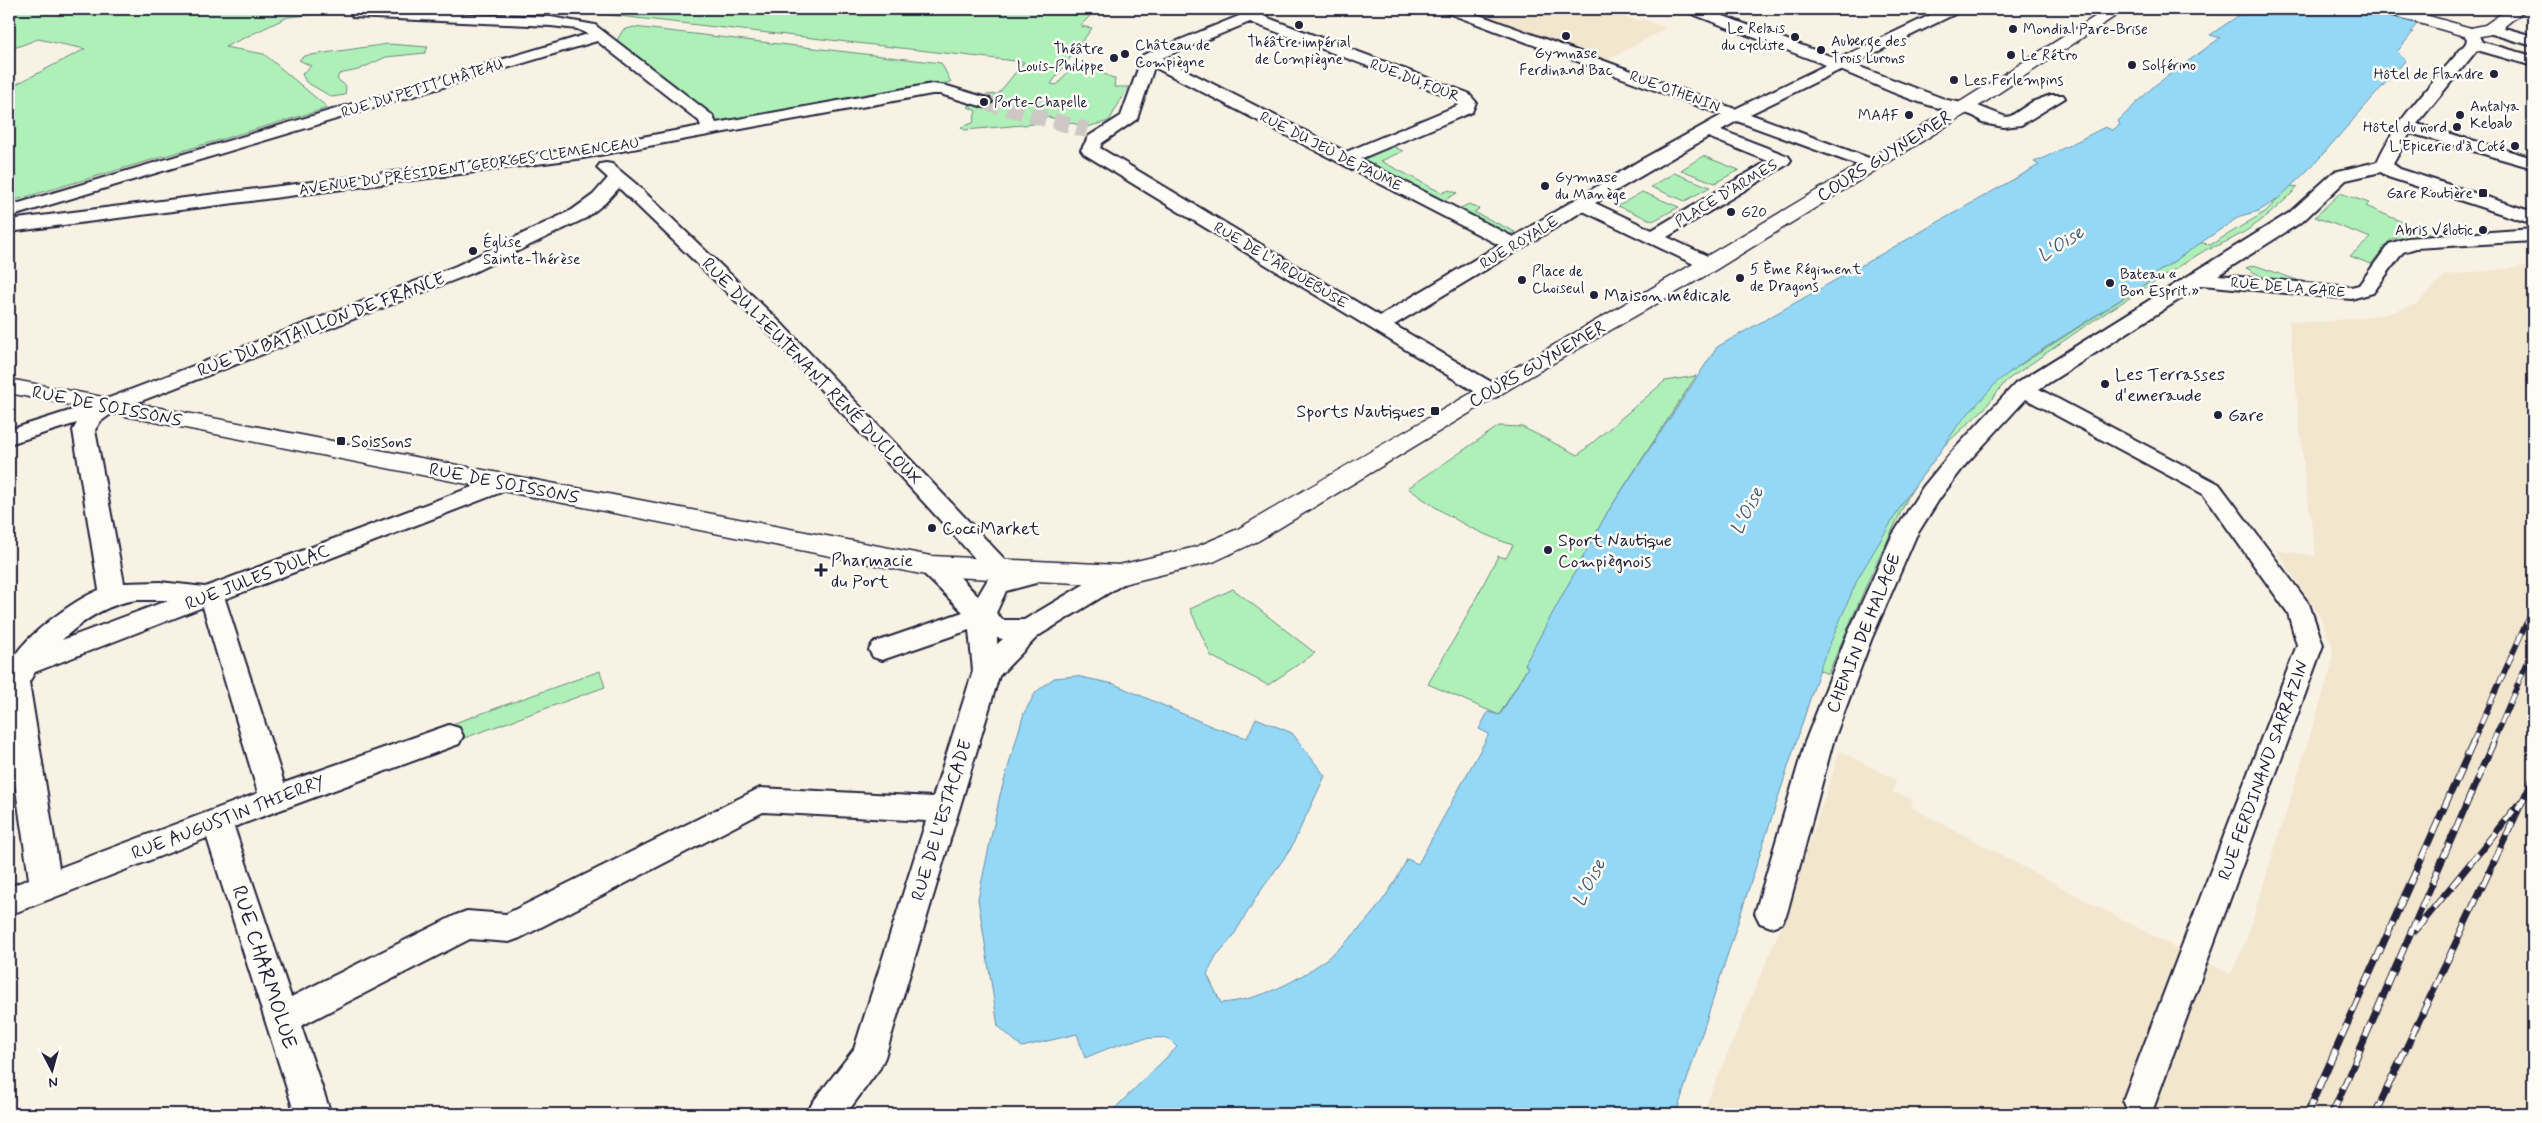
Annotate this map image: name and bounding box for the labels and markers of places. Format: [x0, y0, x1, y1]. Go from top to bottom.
marker: Théâtre impérial de Compiègne [1293, 19, 1305, 31]
place label: Le Relais du cycliste [1721, 19, 1785, 56]
place label: Mondial Pare-Brise [2023, 20, 2148, 40]
marker: Mondial Pare-Brise [2007, 23, 2019, 35]
marker: Gymnase Ferdinand Bac [1560, 30, 1572, 42]
marker: Le Relais du cycliste [1789, 31, 1801, 43]
place label: Auberge des Trois Lurons [1831, 32, 1907, 69]
place label: Théâtre impérial de Compiègne [1247, 33, 1351, 70]
place label: Château de Compiègne [1135, 36, 1210, 73]
place label: Théâtre Louis-Philippe [1017, 40, 1104, 77]
place label: Gymnase Ferdinand Bac [1519, 44, 1613, 81]
marker: Auberge des Trois Lurons [1815, 44, 1827, 56]
place label: Le Rétro [2021, 46, 2078, 66]
marker: Château de Compiègne [1119, 48, 1131, 60]
marker: Le Rétro [2005, 49, 2017, 61]
marker: Théâtre Louis-Philippe [1108, 52, 1120, 64]
place label: Solférino [2142, 56, 2196, 76]
marker: Solférino [2126, 59, 2138, 71]
place label: Hôtel de Flandre [2374, 65, 2484, 85]
marker: Hôtel de Flandre [2488, 68, 2500, 80]
place label: Les Ferlempins [1964, 71, 2064, 91]
marker: Les Ferlempins [1948, 74, 1960, 86]
place label: Porte-Chapelle [994, 93, 1088, 113]
marker: Porte-Chapelle [978, 96, 990, 108]
place label: Antalya Kebab [2470, 97, 2520, 134]
place label: MAAF [1858, 106, 1899, 126]
marker: MAAF [1903, 109, 1915, 121]
marker: Antalya Kebab [2454, 109, 2466, 121]
place label: Hôtel du nord [2363, 118, 2447, 138]
marker: Hôtel du nord [2451, 121, 2463, 133]
place label: L'Epicerie d'à Coté [2389, 137, 2505, 157]
marker: L'Epicerie d'à Coté [2509, 140, 2521, 152]
place label: Gymnase du Manège [1555, 168, 1626, 205]
marker: Gymnase du Manège [1539, 180, 1551, 192]
place label: Gare Routière [2387, 184, 2473, 204]
marker: Gare Routière [2477, 187, 2489, 199]
place label: G20 [1741, 203, 1767, 223]
marker: G20 [1725, 206, 1737, 218]
place label: Abris Vélotic [2395, 221, 2473, 241]
marker: Abris Vélotic [2477, 224, 2489, 236]
place label: Église Sainte-Thérèse [483, 232, 580, 270]
marker: Église Sainte-Thérèse [467, 245, 479, 257]
place label: 5 Ème Régiment de Dragons [1750, 260, 1862, 297]
place label: Place de Choiseul [1532, 262, 1585, 299]
place label: Bateau « Bon Esprit » [2120, 265, 2199, 302]
marker: 5 Ème Régiment de Dragons [1734, 272, 1746, 284]
marker: Place de Choiseul [1516, 274, 1528, 286]
marker: Bateau « Bon Esprit » [2104, 277, 2116, 289]
place label: Maison médicale [1604, 284, 1731, 308]
marker: Maison médicale [1588, 289, 1600, 301]
place label: Les Terrasses d'emeraude [2115, 363, 2225, 408]
marker: Les Terrasses d'emeraude [2099, 378, 2111, 390]
place label: Sports Nautiques [1296, 400, 1425, 424]
place label: Gare [2228, 404, 2264, 428]
marker: Sports Nautiques [1429, 405, 1441, 417]
marker: Gare [2212, 409, 2224, 421]
place label: Soissons [351, 430, 412, 454]
marker: Soissons [335, 435, 347, 447]
place label: CocciMarket [942, 517, 1040, 541]
marker: CocciMarket [926, 522, 938, 534]
place label: Sport Nautique Compiègnois [1558, 529, 1672, 574]
marker: Sport Nautique Compiègnois [1542, 544, 1554, 556]
place label: Pharmacie du Port [831, 549, 913, 594]
marker: Pharmacie du Port [815, 564, 827, 576]

